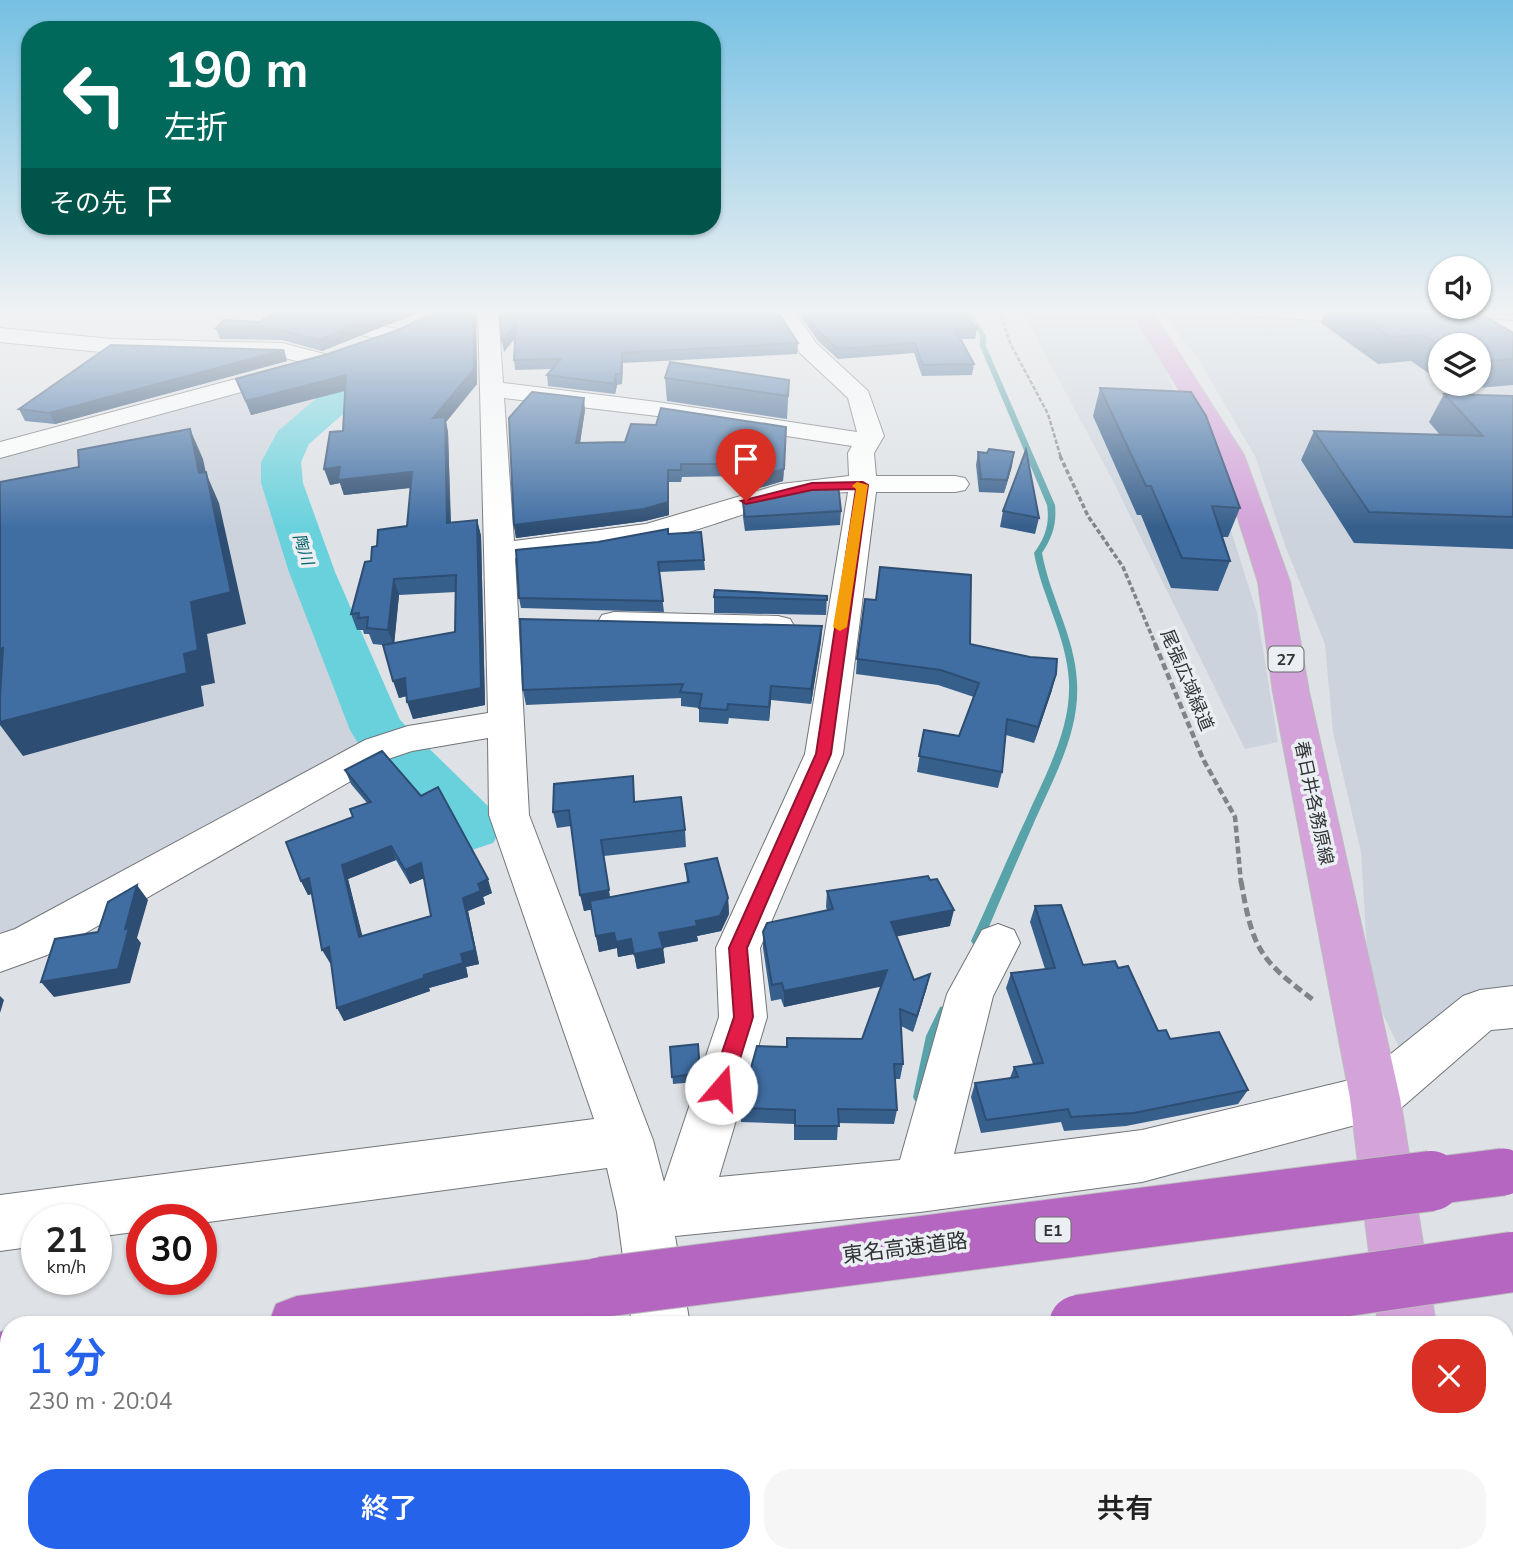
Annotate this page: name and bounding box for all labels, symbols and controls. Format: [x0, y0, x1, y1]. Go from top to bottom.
text: 190 m [164, 37, 308, 104]
icon: left [49, 49, 140, 140]
text: 左折 [164, 106, 228, 149]
icon: arrive [141, 182, 179, 220]
text: その先 [49, 186, 127, 221]
map controls [1428, 256, 1491, 396]
button: sound [1428, 256, 1491, 319]
button: layers [1428, 333, 1491, 396]
pin [716, 429, 776, 501]
icon: arrive [727, 440, 765, 478]
water label: 陶川 [288, 531, 319, 570]
street label: 尾張広域緑道 [1155, 626, 1219, 734]
road number: 27 [1268, 646, 1304, 672]
street label: 春日井各務原線 [1289, 739, 1339, 867]
position arrow [684, 1051, 758, 1125]
speed limit sign: 30 [126, 1204, 217, 1295]
text: 21 [45, 1217, 88, 1264]
road number: E1 [1036, 1218, 1070, 1242]
street label: 東名高速道路 [841, 1226, 969, 1270]
text: km/h [47, 1255, 86, 1279]
text: 1 分 [28, 1331, 106, 1388]
button: close [1412, 1339, 1486, 1413]
text: 230 m · 20:04 [28, 1386, 173, 1417]
button: 終了 [28, 1469, 750, 1549]
button: 共有 [764, 1469, 1486, 1549]

